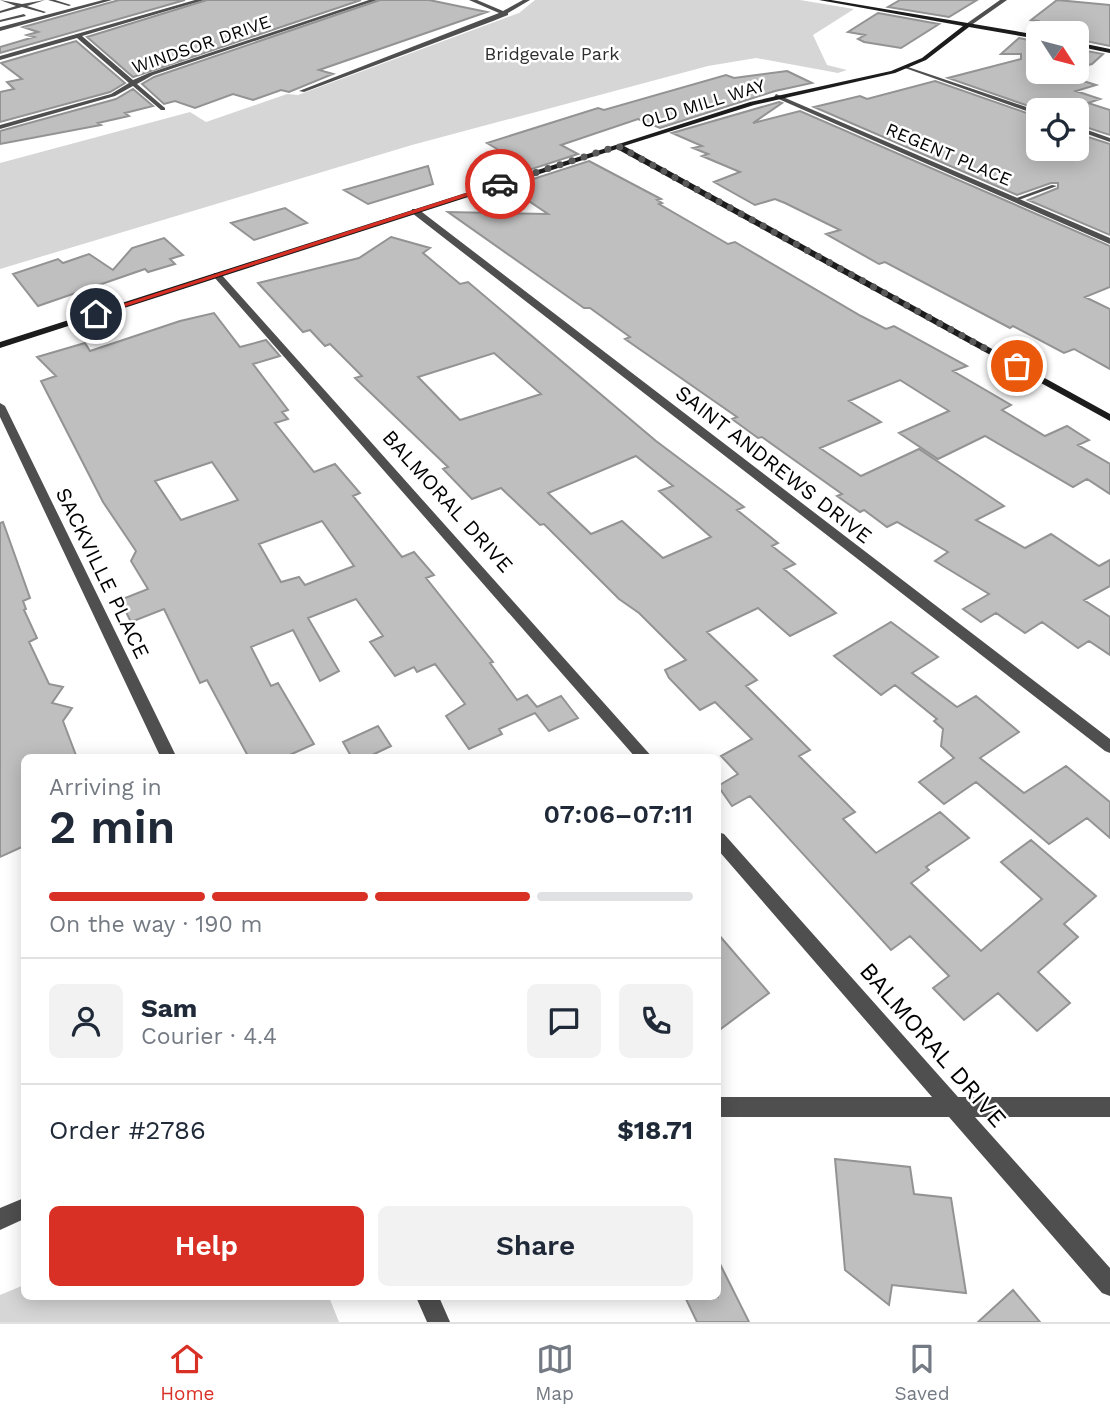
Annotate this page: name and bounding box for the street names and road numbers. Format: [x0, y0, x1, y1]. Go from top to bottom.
street label: WINDSOR DRIVE [129, 10, 273, 78]
street label: OLD MILL WAY [639, 74, 768, 132]
street label: REGENT PLACE [883, 118, 1015, 190]
street label: SAINT ANDREWS DRIVE [671, 380, 877, 548]
street label: BALMORAL DRIVE [378, 425, 518, 577]
street label: SACKVILLE PLACE [51, 484, 155, 662]
street label: BALMORAL DRIVE [854, 957, 1012, 1133]

